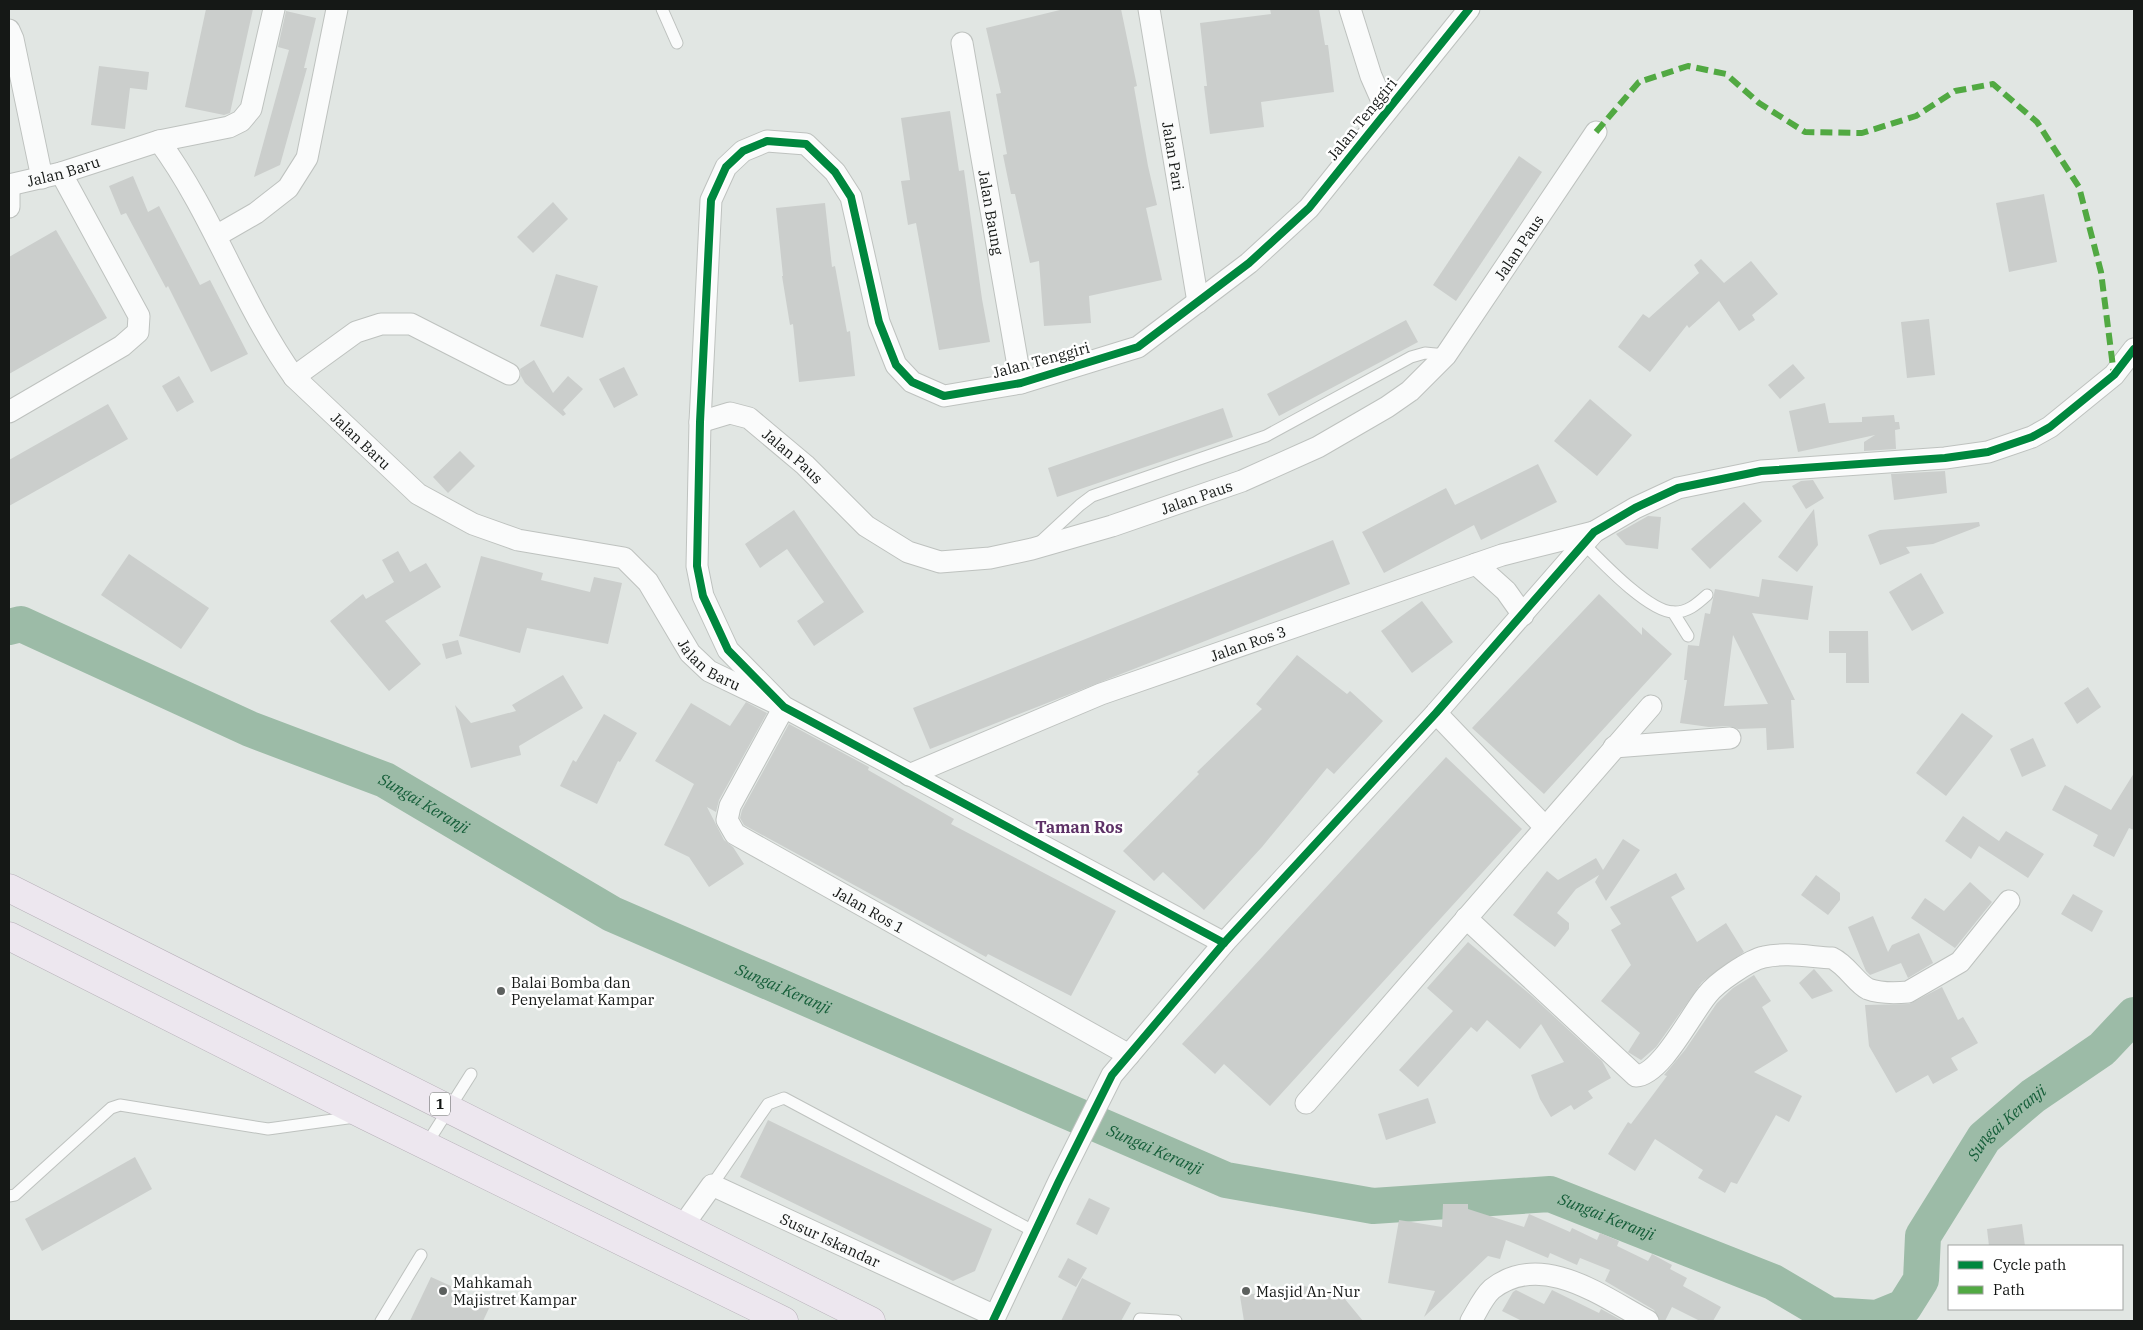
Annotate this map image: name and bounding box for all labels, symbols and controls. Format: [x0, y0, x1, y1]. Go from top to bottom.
street label: Jalan Tenggiri [1323, 74, 1401, 164]
street label: Jalan Pari [1158, 120, 1189, 192]
street label: Jalan Baru [25, 151, 102, 190]
street label: Jalan Baung [975, 168, 1008, 256]
street label: Jalan Paus [1490, 211, 1547, 284]
street label: Jalan Tenggiri [990, 338, 1092, 382]
street label: Jalan Baru [327, 408, 395, 473]
street label: Jalan Paus [759, 424, 827, 487]
street label: Jalan Paus [1158, 476, 1235, 518]
street label: Jalan Ros 3 [1208, 621, 1288, 665]
street label: Jalan Baru [674, 635, 744, 694]
water label: Sungai Keranji [375, 768, 473, 838]
district label: Taman Ros [1035, 817, 1123, 837]
street label: Jalan Ros 1 [830, 882, 908, 937]
water label: Sungai Keranji [732, 958, 834, 1018]
place label: Balai Bomba dan Penyelamat Kampar [511, 973, 655, 1009]
marker: Balai Bomba dan Penyelamat Kampar [495, 985, 507, 997]
water label: Sungai Keranji [1962, 1080, 2050, 1165]
road number: 1 [430, 1092, 450, 1116]
water label: Sungai Keranji [1103, 1119, 1206, 1179]
water label: Sungai Keranji [1555, 1188, 1658, 1244]
street label: Susur Iskandar [777, 1208, 884, 1271]
legend [1948, 1245, 2123, 1310]
text: Cycle path [1993, 1255, 2066, 1274]
place label: Mahkamah Majistret Kampar [453, 1273, 577, 1309]
text: Path [1993, 1280, 2025, 1299]
place label: Masjid An-Nur [1256, 1282, 1360, 1301]
marker: Mahkamah Majistret Kampar [437, 1285, 449, 1297]
marker: Masjid An-Nur [1240, 1285, 1252, 1297]

